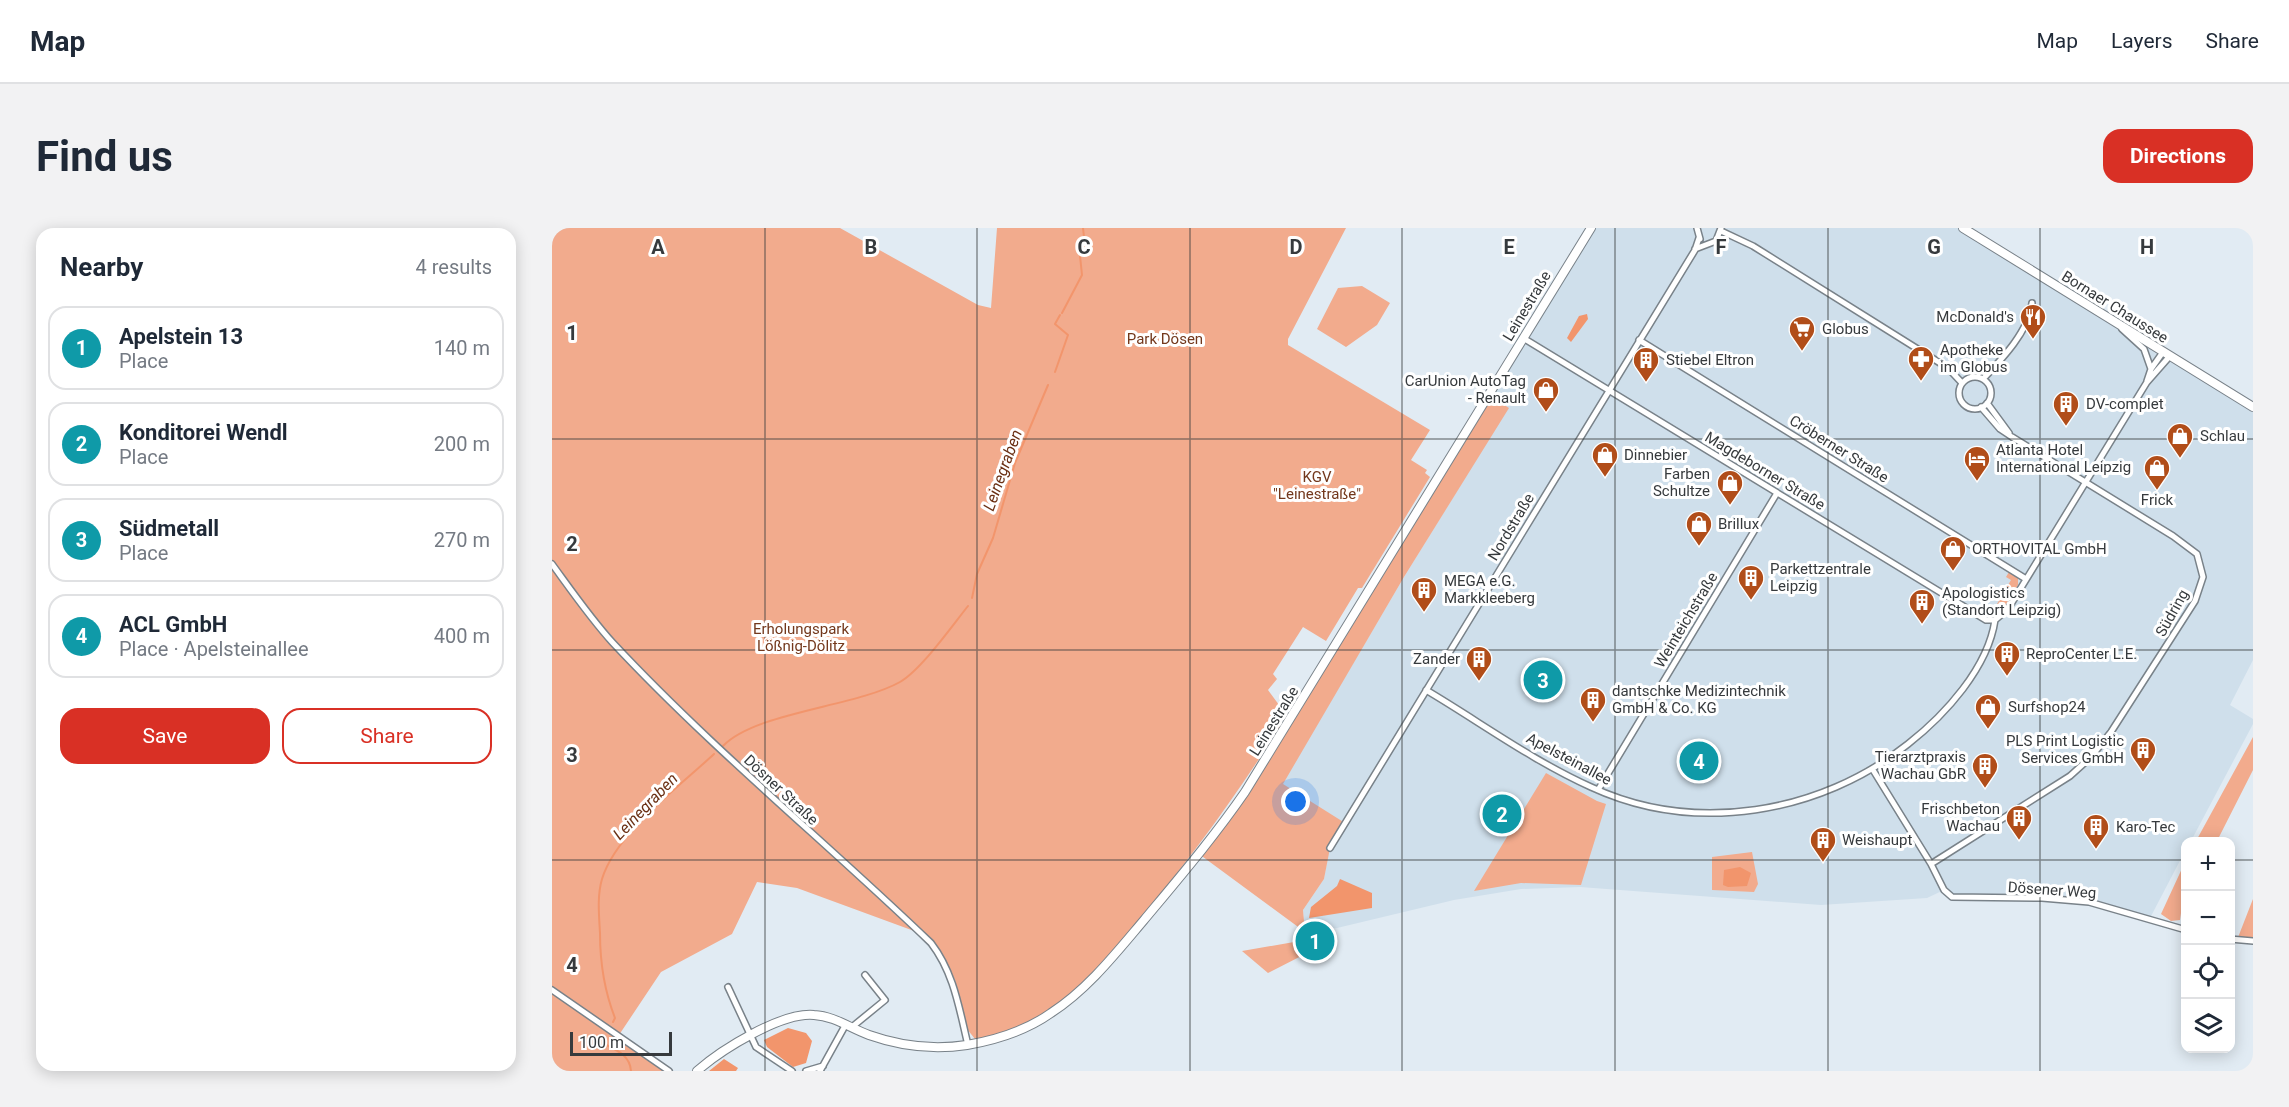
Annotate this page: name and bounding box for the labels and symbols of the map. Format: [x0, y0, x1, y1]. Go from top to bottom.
text: A [651, 235, 665, 259]
text: B [865, 235, 877, 259]
text: C [1077, 235, 1091, 259]
text: D [1290, 235, 1303, 259]
text: E [1503, 235, 1515, 259]
text: F [1716, 235, 1727, 259]
text: G [1927, 235, 1941, 259]
text: H [2140, 235, 2154, 259]
street label: Bornaer Chaussee [2058, 267, 2172, 347]
street label: Leinestraße [1499, 268, 1555, 344]
restaurant icon: McDonald's [2018, 302, 2048, 340]
place label: McDonald's [1936, 308, 2014, 326]
supermarket icon: Globus [1787, 314, 1817, 352]
place label: Globus [1822, 320, 1869, 338]
text: 1 [566, 321, 578, 345]
park label: Park Dösen [1127, 330, 1203, 348]
place label: Apotheke im Globus [1940, 341, 2007, 376]
pharmacy icon: Apotheke im Globus [1906, 344, 1936, 382]
building icon: Stiebel Eltron [1631, 345, 1661, 383]
place label: Stiebel Eltron [1666, 351, 1754, 369]
place label: CarUnion AutoTag - Renault [1405, 372, 1526, 407]
shop icon: CarUnion AutoTag - Renault [1531, 375, 1561, 413]
building icon: DV-complet [2051, 389, 2081, 427]
place label: DV-complet [2086, 395, 2164, 413]
street label: Cröberner Straße [1786, 411, 1892, 487]
shop icon: Schlau [2165, 421, 2195, 459]
water label: Leinegraben [979, 427, 1026, 513]
place label: Schlau [2200, 427, 2245, 445]
street label: Magdeborner Straße [1702, 428, 1828, 514]
shop icon: Dinnebier [1590, 440, 1620, 478]
place label: Atlanta Hotel International Leipzig [1996, 441, 2131, 476]
hotel icon: Atlanta Hotel International Leipzig [1962, 444, 1992, 482]
place label: Dinnebier [1624, 446, 1687, 464]
shop icon: Frick [2142, 453, 2172, 491]
place label: Farben Schultze [1653, 465, 1710, 500]
park label: KGV "Leinestraße" [1273, 468, 1361, 503]
shop icon: Farben Schultze [1715, 468, 1745, 506]
street label: Nordstraße [1484, 490, 1538, 564]
place label: Frick [2141, 491, 2174, 509]
shop icon: Brillux [1684, 509, 1714, 547]
place label: Brillux [1718, 515, 1760, 533]
text: 2 [566, 532, 578, 556]
shop icon: ORTHOVITAL GmbH [1938, 534, 1968, 572]
place label: ORTHOVITAL GmbH [1972, 540, 2107, 558]
place label: Parkettzentrale Leipzig [1770, 560, 1871, 595]
building icon: Parkettzentrale Leipzig [1736, 563, 1766, 601]
street label: Weinteichstraße [1650, 569, 1722, 671]
place label: MEGA e.G. Markkleeberg [1444, 572, 1535, 607]
building icon: MEGA e.G. Markkleeberg [1409, 575, 1439, 613]
place label: Apologistics (Standort Leipzig) [1942, 584, 2061, 619]
street label: Südring [2152, 586, 2192, 640]
building icon: Apologistics (Standort Leipzig) [1907, 587, 1937, 625]
park label: Erholungspark Lößnig-Dölitz [753, 620, 849, 655]
building icon: ReproCenter L.E. [1992, 639, 2022, 677]
building icon: Zander [1464, 644, 1494, 682]
place label: ReproCenter L.E. [2026, 645, 2137, 663]
place label: Zander [1413, 650, 1460, 668]
pin: 3 [1524, 658, 1562, 702]
place label: dantschke Medizintechnik GmbH & Co. KG [1612, 682, 1786, 717]
street label: Leinestraße [1246, 683, 1302, 759]
building icon: dantschke Medizintechnik GmbH & Co. KG [1578, 685, 1608, 723]
shop icon: Surfshop24 [1973, 692, 2003, 730]
place label: Surfshop24 [2008, 698, 2086, 716]
street label: Apelsteinallee [1523, 729, 1615, 789]
place label: PLS Print Logistic Services GmbH [2006, 732, 2124, 767]
building icon: PLS Print Logistic Services GmbH [2128, 735, 2158, 773]
pin: 4 [1680, 738, 1718, 784]
text: 3 [566, 743, 578, 767]
place label: Tierarztpraxis Wachau GbR [1875, 748, 1966, 783]
street label: Dösner Straße [740, 751, 822, 829]
building icon: Tierarztpraxis Wachau GbR [1970, 751, 2000, 789]
water label: Leinegraben [609, 769, 682, 843]
your location [1281, 787, 1310, 816]
pin: 2 [1482, 792, 1522, 836]
place label: Frischbeton Wachau [1921, 800, 2000, 835]
building icon: Frischbeton Wachau [2004, 803, 2034, 841]
building icon: Karo-Tec [2081, 812, 2111, 850]
place label: Karo-Tec [2116, 818, 2175, 836]
building icon: Weishaupt [1808, 825, 1838, 863]
place label: Weishaupt [1842, 831, 1913, 849]
street label: Dösener Weg [2007, 878, 2097, 902]
pin: 1 [1296, 918, 1335, 964]
text: 4 [566, 953, 578, 977]
scale bar [570, 1029, 672, 1056]

